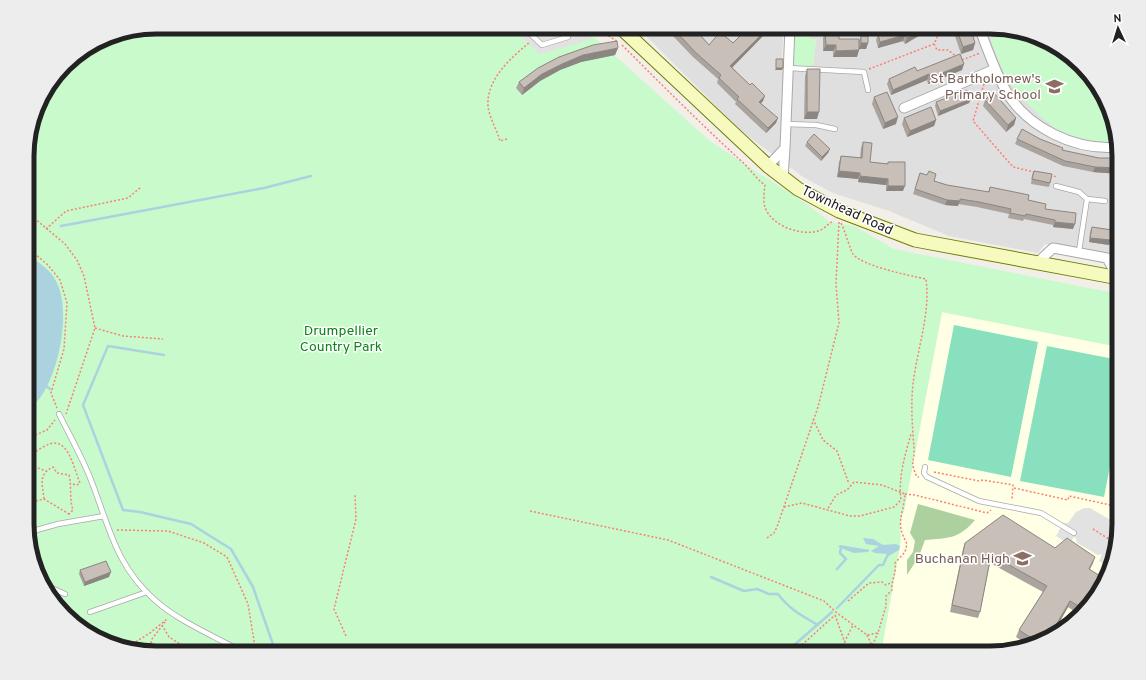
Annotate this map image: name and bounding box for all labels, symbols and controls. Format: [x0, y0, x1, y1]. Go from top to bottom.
north arrow [1098, 8, 1138, 48]
text: N [1113, 12, 1122, 26]
place label: St Bartholomew's Primary School [930, 71, 1041, 104]
school or university icon: St Bartholomew's Primary School [1044, 77, 1064, 97]
street label: Townhead Road [798, 182, 896, 240]
park label: Drumpellier Country Park [300, 323, 382, 356]
school or university icon: Buchanan High [1013, 549, 1033, 569]
place label: Buchanan High [915, 551, 1010, 568]

